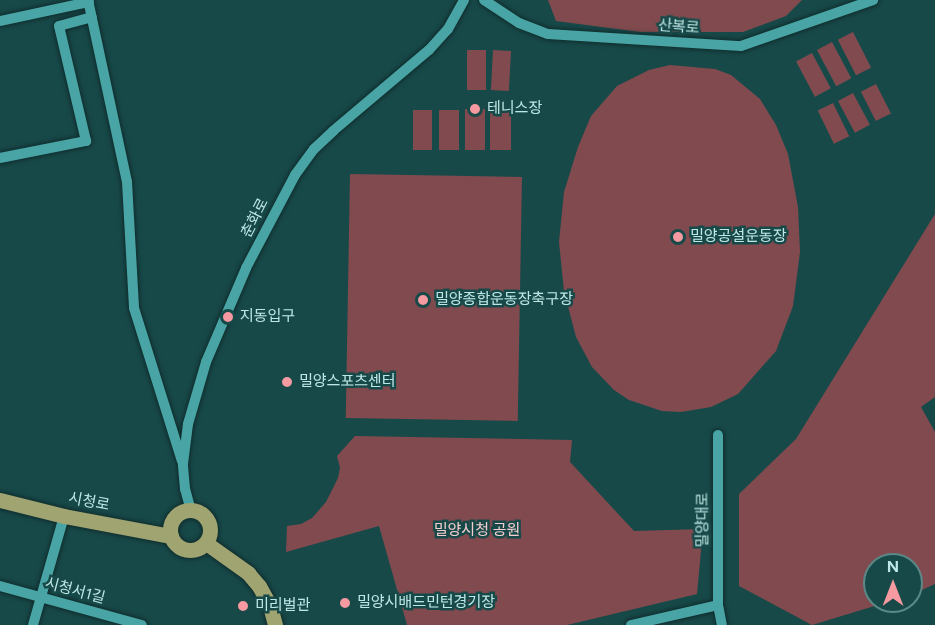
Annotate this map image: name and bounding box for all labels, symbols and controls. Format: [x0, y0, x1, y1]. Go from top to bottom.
street label: 산복로 [658, 17, 700, 37]
place label: 테니스장 [487, 100, 542, 118]
marker: 테니스장 [468, 102, 482, 116]
street label: 춘화로 [238, 195, 272, 241]
place label: 밀양공설운동장 [690, 228, 787, 246]
marker: 밀양공설운동장 [671, 230, 685, 244]
place label: 밀양종합운동장축구장 [435, 291, 573, 309]
marker: 밀양종합운동장축구장 [416, 293, 430, 307]
place label: 지동입구 [240, 308, 295, 326]
marker: 지동입구 [221, 310, 235, 324]
place label: 밀양스포츠센터 [299, 373, 396, 391]
marker: 밀양스포츠센터 [280, 375, 294, 389]
street label: 시청로 [67, 489, 111, 515]
street label: 밀양대로 [694, 492, 712, 548]
park label: 밀양시청 공원 [434, 522, 520, 540]
north arrow [863, 553, 923, 613]
text: N [887, 557, 899, 576]
street label: 시청서1길 [43, 574, 107, 608]
place label: 밀양시배드민턴경기장 [357, 594, 495, 612]
marker: 밀양시배드민턴경기장 [338, 596, 352, 610]
place label: 미리벌관 [255, 597, 310, 615]
marker: 미리벌관 [236, 599, 250, 613]

